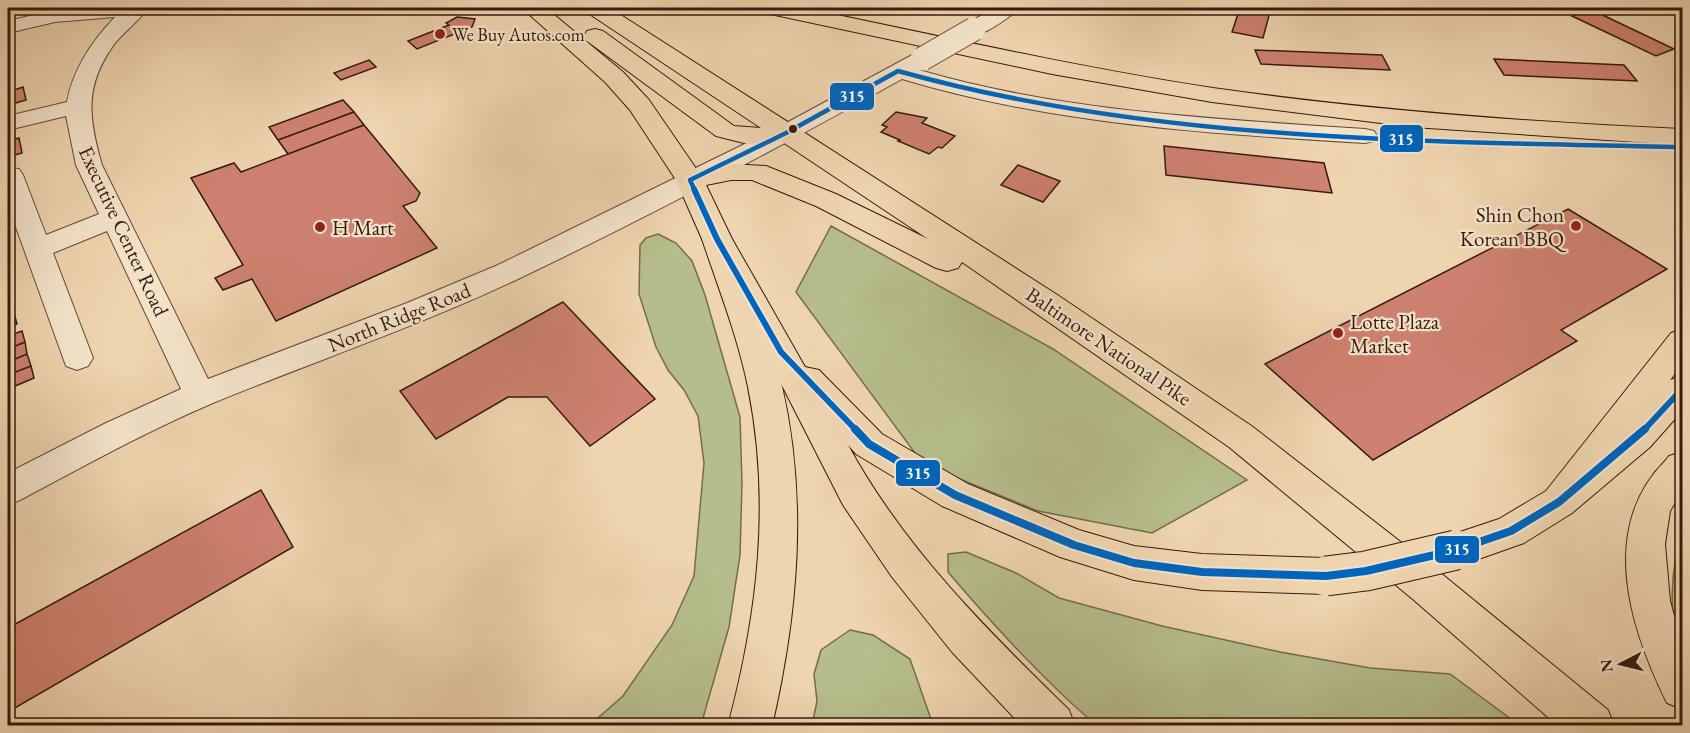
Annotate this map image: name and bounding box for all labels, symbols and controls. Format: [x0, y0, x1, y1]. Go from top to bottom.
place label: We Buy Autos.com [452, 23, 585, 46]
marker: We Buy Autos.com [433, 27, 447, 41]
line badge: 315 [829, 82, 875, 111]
text: 315 [839, 86, 865, 107]
unlabelled marker [787, 123, 799, 135]
line badge: 315 [1379, 124, 1424, 153]
text: 315 [1388, 129, 1414, 150]
street label: Executive Center Road [73, 142, 175, 321]
place label: Shin Chon Korean BBQ [1460, 201, 1567, 253]
place label: H Mart [332, 214, 394, 241]
marker: Shin Chon Korean BBQ [1569, 219, 1583, 233]
marker: H Mart [313, 220, 327, 234]
street label: North Ridge Road [324, 276, 475, 358]
street label: Baltimore National Pike [1021, 280, 1197, 412]
place label: Lotte Plaza Market [1350, 308, 1440, 359]
marker: Lotte Plaza Market [1331, 326, 1345, 340]
line badge: 315 [895, 459, 941, 487]
text: 315 [905, 463, 931, 484]
line badge: 315 [1434, 535, 1480, 564]
text: 315 [1444, 539, 1470, 560]
north arrow [1591, 634, 1651, 694]
text: N [1595, 658, 1618, 673]

